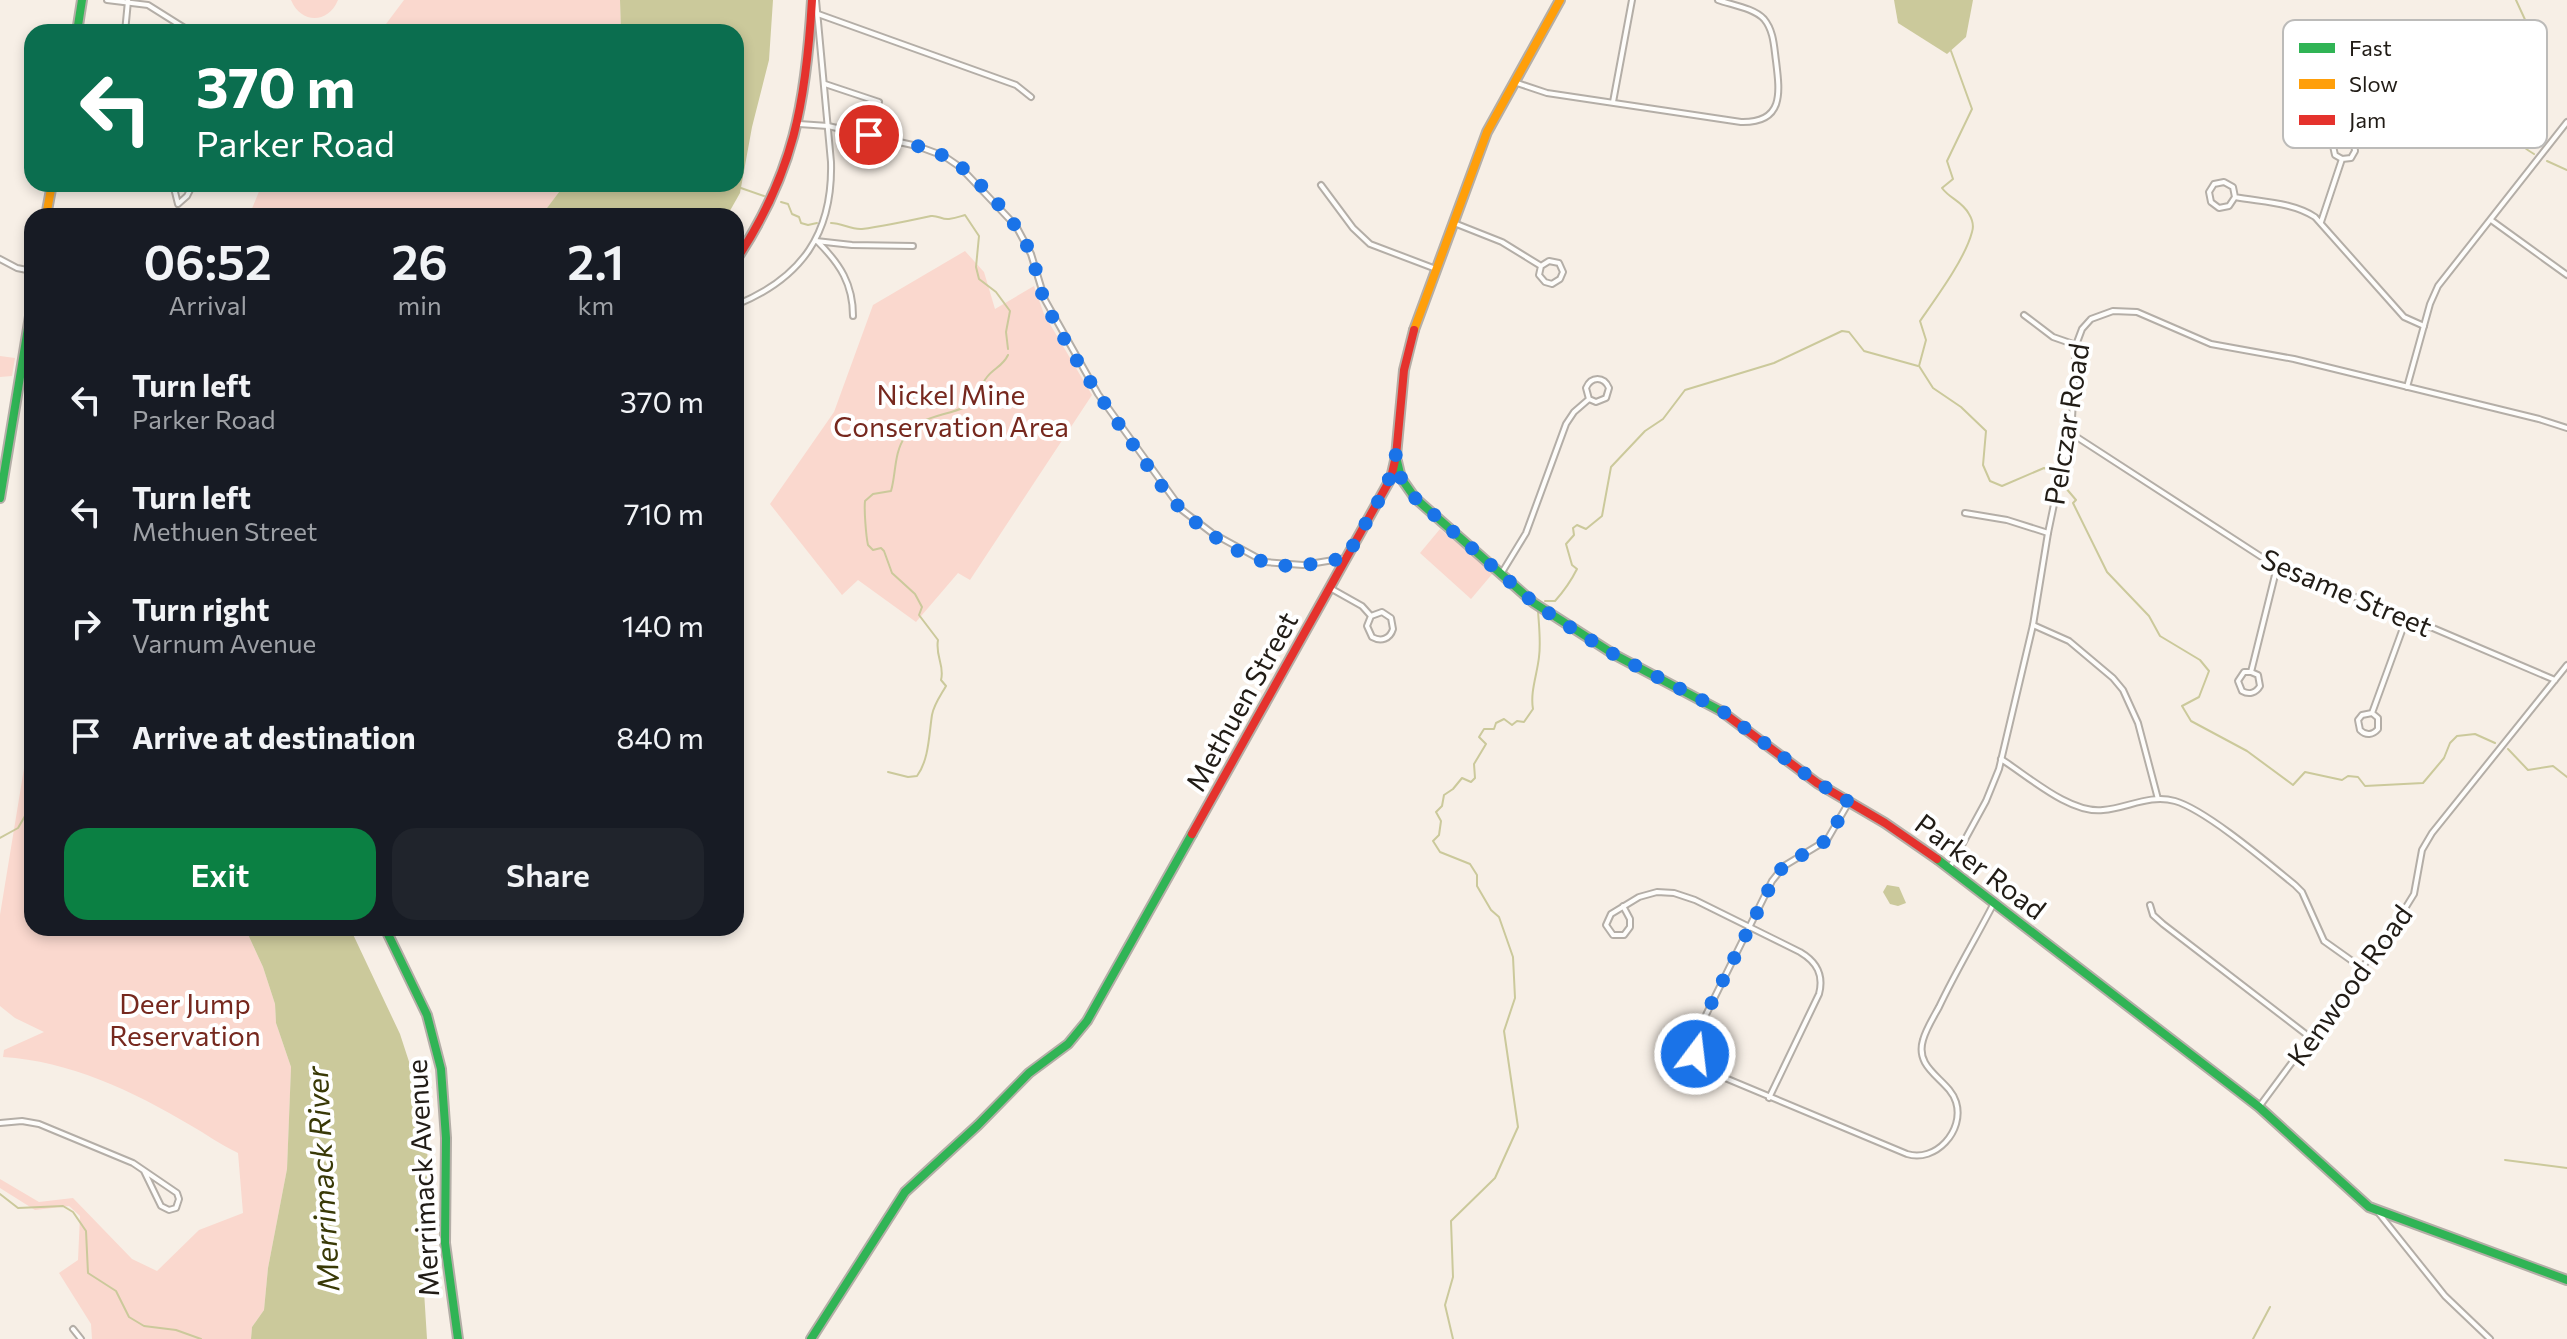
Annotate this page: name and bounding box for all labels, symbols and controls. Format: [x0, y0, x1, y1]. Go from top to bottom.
legend [2283, 20, 2547, 148]
text: Fast [2349, 34, 2392, 61]
text: 370 m [196, 51, 355, 120]
icon: left [64, 56, 168, 160]
text: Slow [2349, 70, 2398, 97]
pin [835, 101, 903, 169]
text: Jam [2349, 106, 2386, 133]
icon: arrive [847, 113, 891, 157]
text: Parker Road [196, 120, 395, 164]
text: 06:52 [144, 231, 272, 290]
text: 26 [391, 231, 448, 290]
text: 2.1 [567, 231, 624, 290]
text: Arrival [168, 289, 247, 320]
text: min [397, 289, 442, 320]
text: km [577, 289, 614, 320]
street label: Pelczar Road [2036, 341, 2096, 507]
text: Turn left [132, 366, 251, 403]
park label: Nickel Mine Conservation Area [833, 377, 1069, 443]
icon: left [64, 378, 108, 422]
text: 370 m [620, 382, 704, 419]
text: Parker Road [132, 403, 276, 434]
text: Turn left [132, 478, 251, 515]
icon: left [64, 490, 108, 534]
text: 710 m [624, 494, 704, 531]
text: Methuen Street [132, 515, 318, 546]
street label: Sesame Street [2256, 541, 2438, 643]
text: Turn right [132, 590, 269, 627]
icon: right [64, 602, 108, 646]
street label: Methuen Street [1178, 605, 1304, 797]
text: 140 m [622, 606, 704, 643]
text: Varnum Avenue [132, 627, 316, 658]
icon: arrive [64, 714, 108, 758]
text: Arrive at destination [132, 718, 416, 755]
text: 840 m [616, 718, 704, 755]
street label: Parker Road [1909, 806, 2053, 926]
button: Exit [64, 828, 376, 920]
button: Share [392, 828, 704, 920]
street label: Kenwood Road [2279, 898, 2419, 1072]
park label: Deer Jump Reservation [109, 986, 261, 1052]
position arrow [1653, 1012, 1737, 1096]
street label: Merrimack Avenue [399, 1058, 445, 1298]
water label: Merrimack River [297, 1064, 345, 1293]

